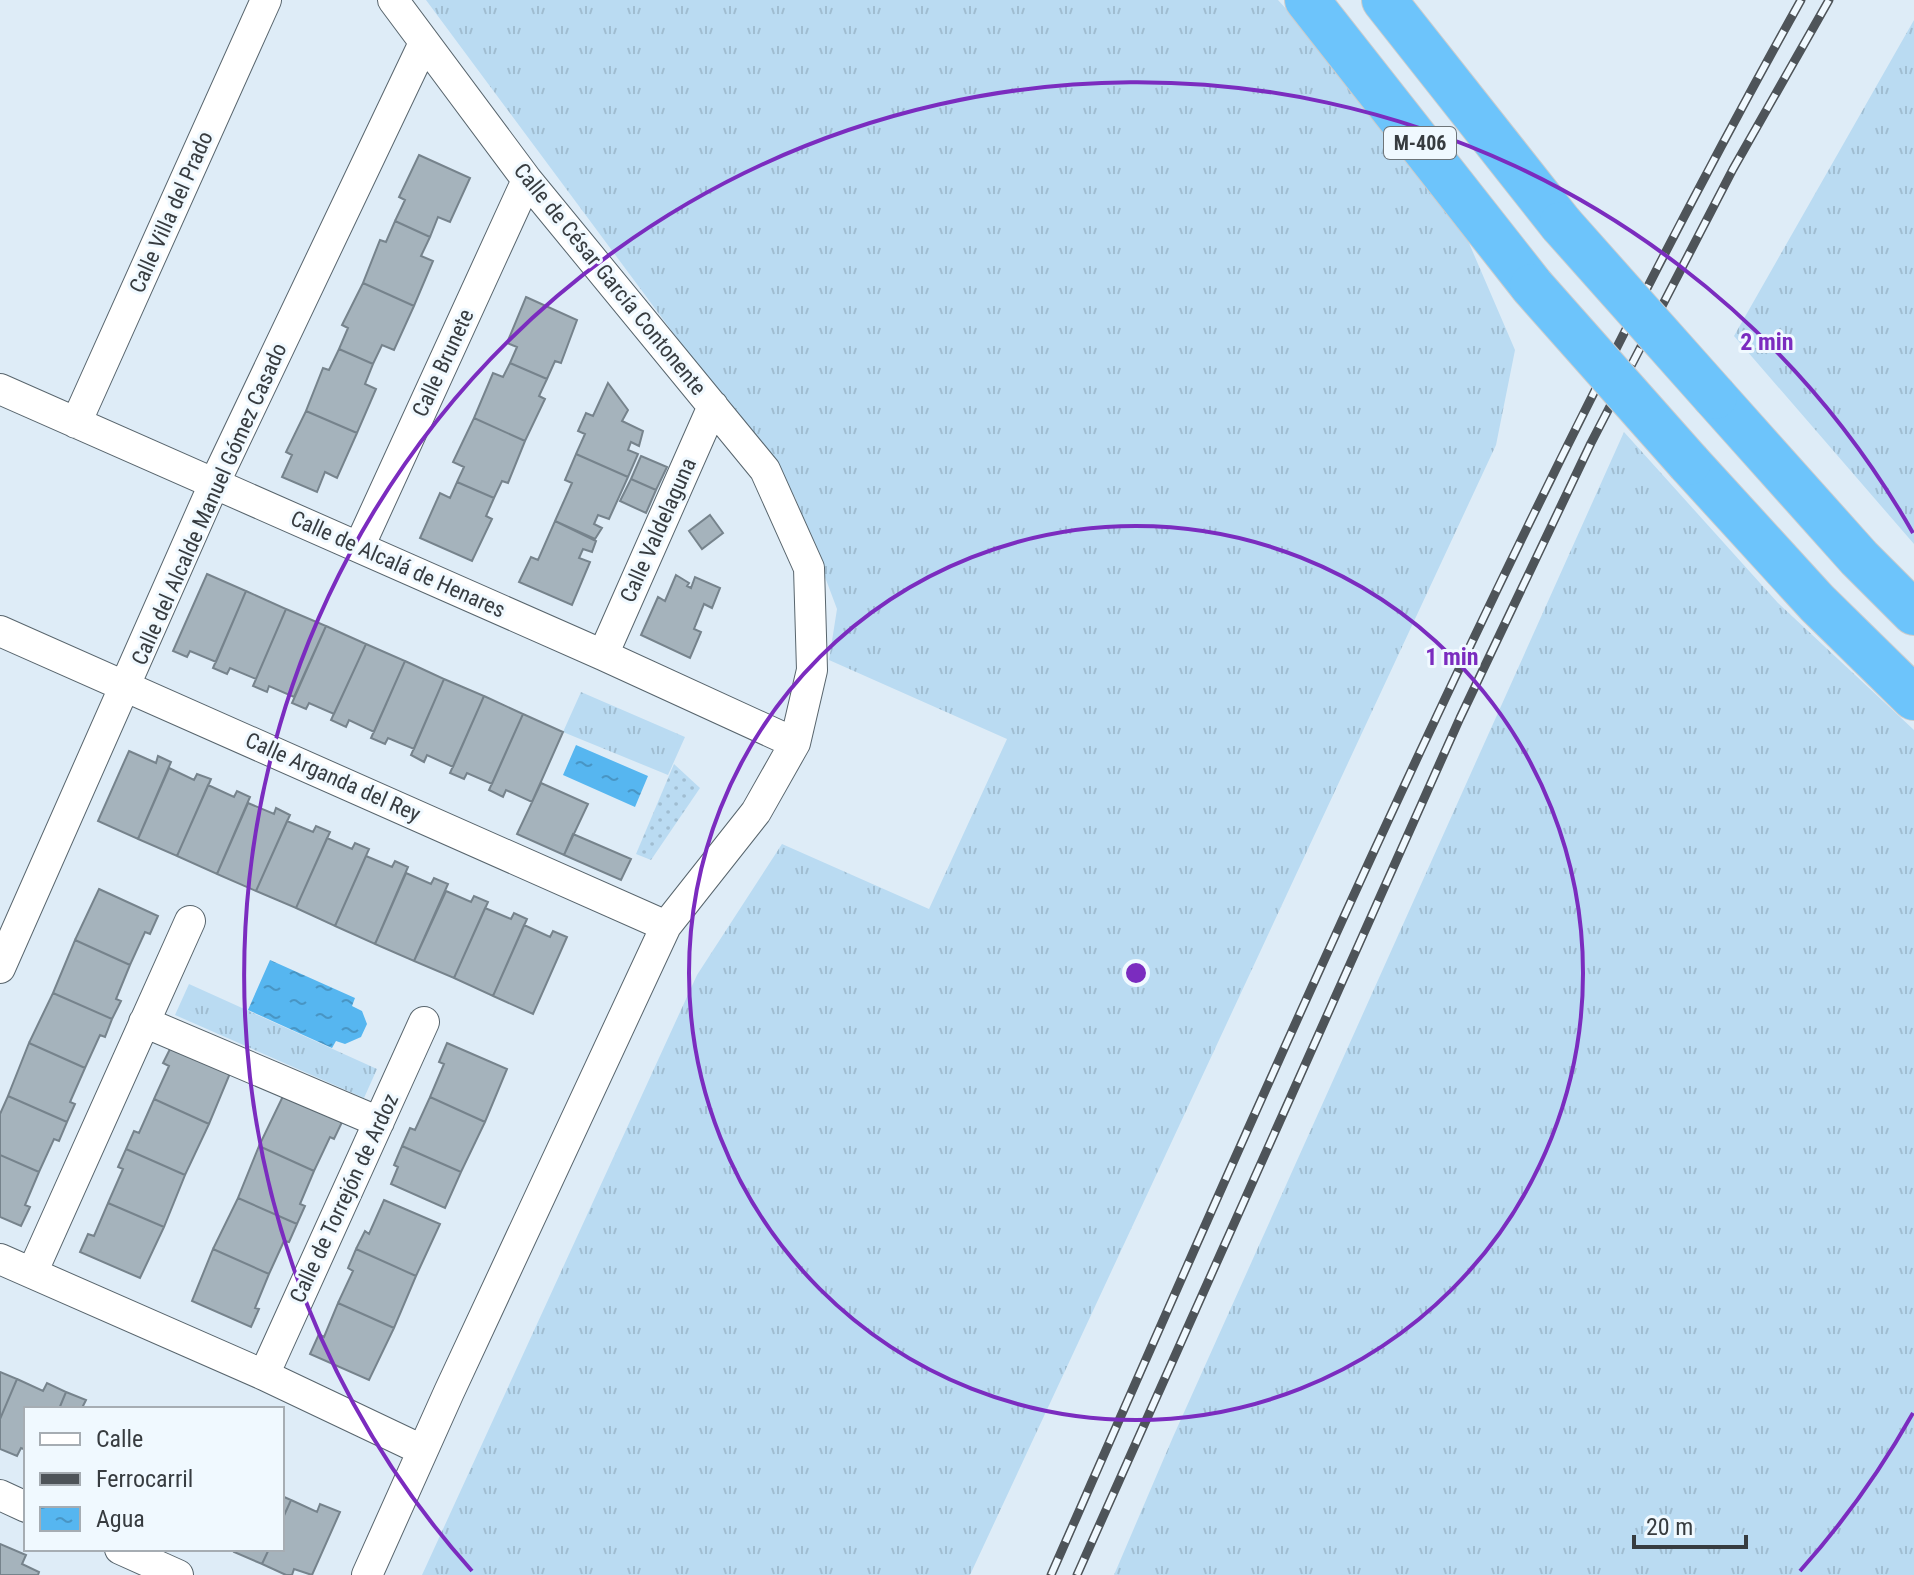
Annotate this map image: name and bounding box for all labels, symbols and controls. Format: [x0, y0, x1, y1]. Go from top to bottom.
road number: M-406 [1384, 127, 1456, 159]
street label: Calle Villa del Prado [124, 128, 218, 296]
street label: Calle de César García Contonente [509, 158, 711, 400]
street label: Calle Brunete [407, 305, 479, 421]
text: 2 min [1740, 328, 1794, 356]
street label: Calle del Alcalde Manuel Gómez Casado [126, 339, 292, 669]
street label: Calle Valdelaguna [615, 454, 701, 606]
street label: Calle de Alcalá de Henares [287, 505, 509, 623]
text: 1 min [1425, 643, 1479, 671]
street label: Calle Arganda del Rey [242, 727, 424, 827]
centre of rings [1122, 959, 1150, 987]
street label: Calle de Torrejón de Ardoz [285, 1089, 403, 1307]
legend [24, 1407, 284, 1551]
text: Calle [96, 1425, 143, 1453]
text: Ferrocarril [96, 1465, 193, 1493]
scale bar [1634, 1499, 1746, 1549]
text: Agua [96, 1505, 145, 1533]
text: 20 m [1646, 1513, 1693, 1541]

